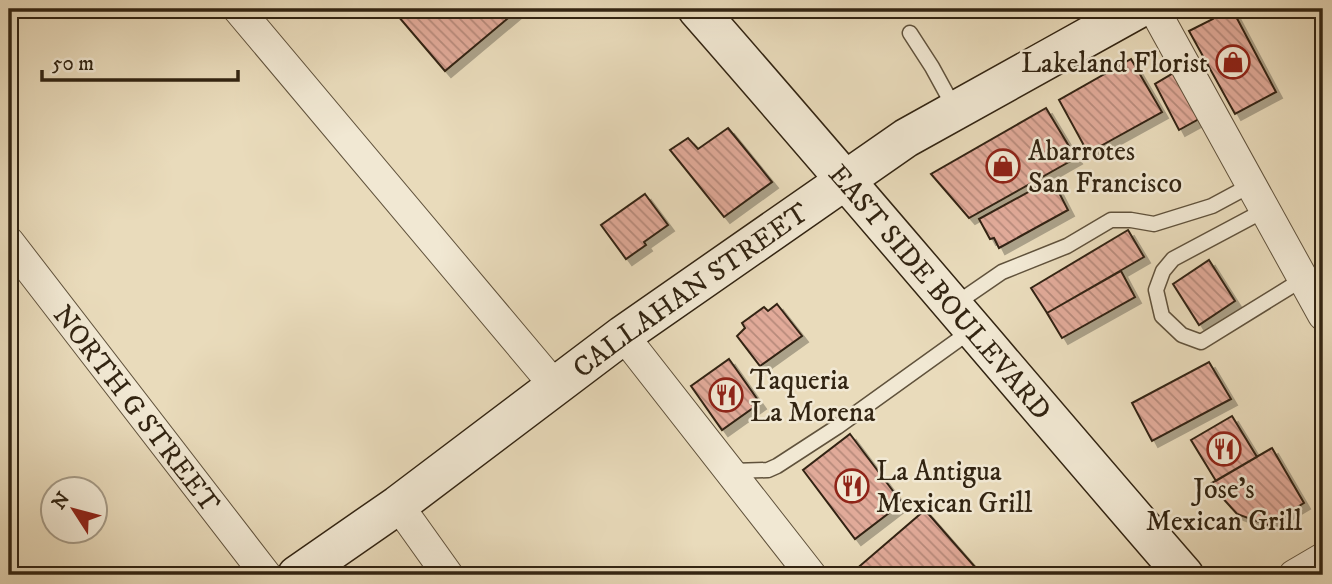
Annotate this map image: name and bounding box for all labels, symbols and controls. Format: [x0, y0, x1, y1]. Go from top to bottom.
scale bar [42, 38, 238, 82]
shop icon: Lakeland Florist [1214, 43, 1252, 81]
place label: Lakeland Florist [1021, 46, 1208, 81]
text: 50 m [52, 51, 94, 77]
place label: Abarrotes San Francisco [1028, 134, 1182, 201]
shop icon: Abarrotes San Francisco [984, 147, 1022, 185]
street label: EAST SIDE BOULEVARD [820, 157, 1059, 427]
street label: CALLAHAN STREET [566, 195, 816, 386]
street label: NORTH G STREET [47, 299, 229, 519]
place label: Taqueria La Morena [750, 363, 875, 430]
restaurant icon: Taqueria La Morena [707, 376, 745, 414]
restaurant icon: Jose's Mexican Grill [1205, 430, 1243, 468]
place label: La Antigua Mexican Grill [876, 454, 1033, 521]
restaurant icon: La Antigua Mexican Grill [833, 467, 871, 505]
place label: Jose's Mexican Grill [1146, 472, 1303, 539]
north arrow [38, 476, 108, 546]

